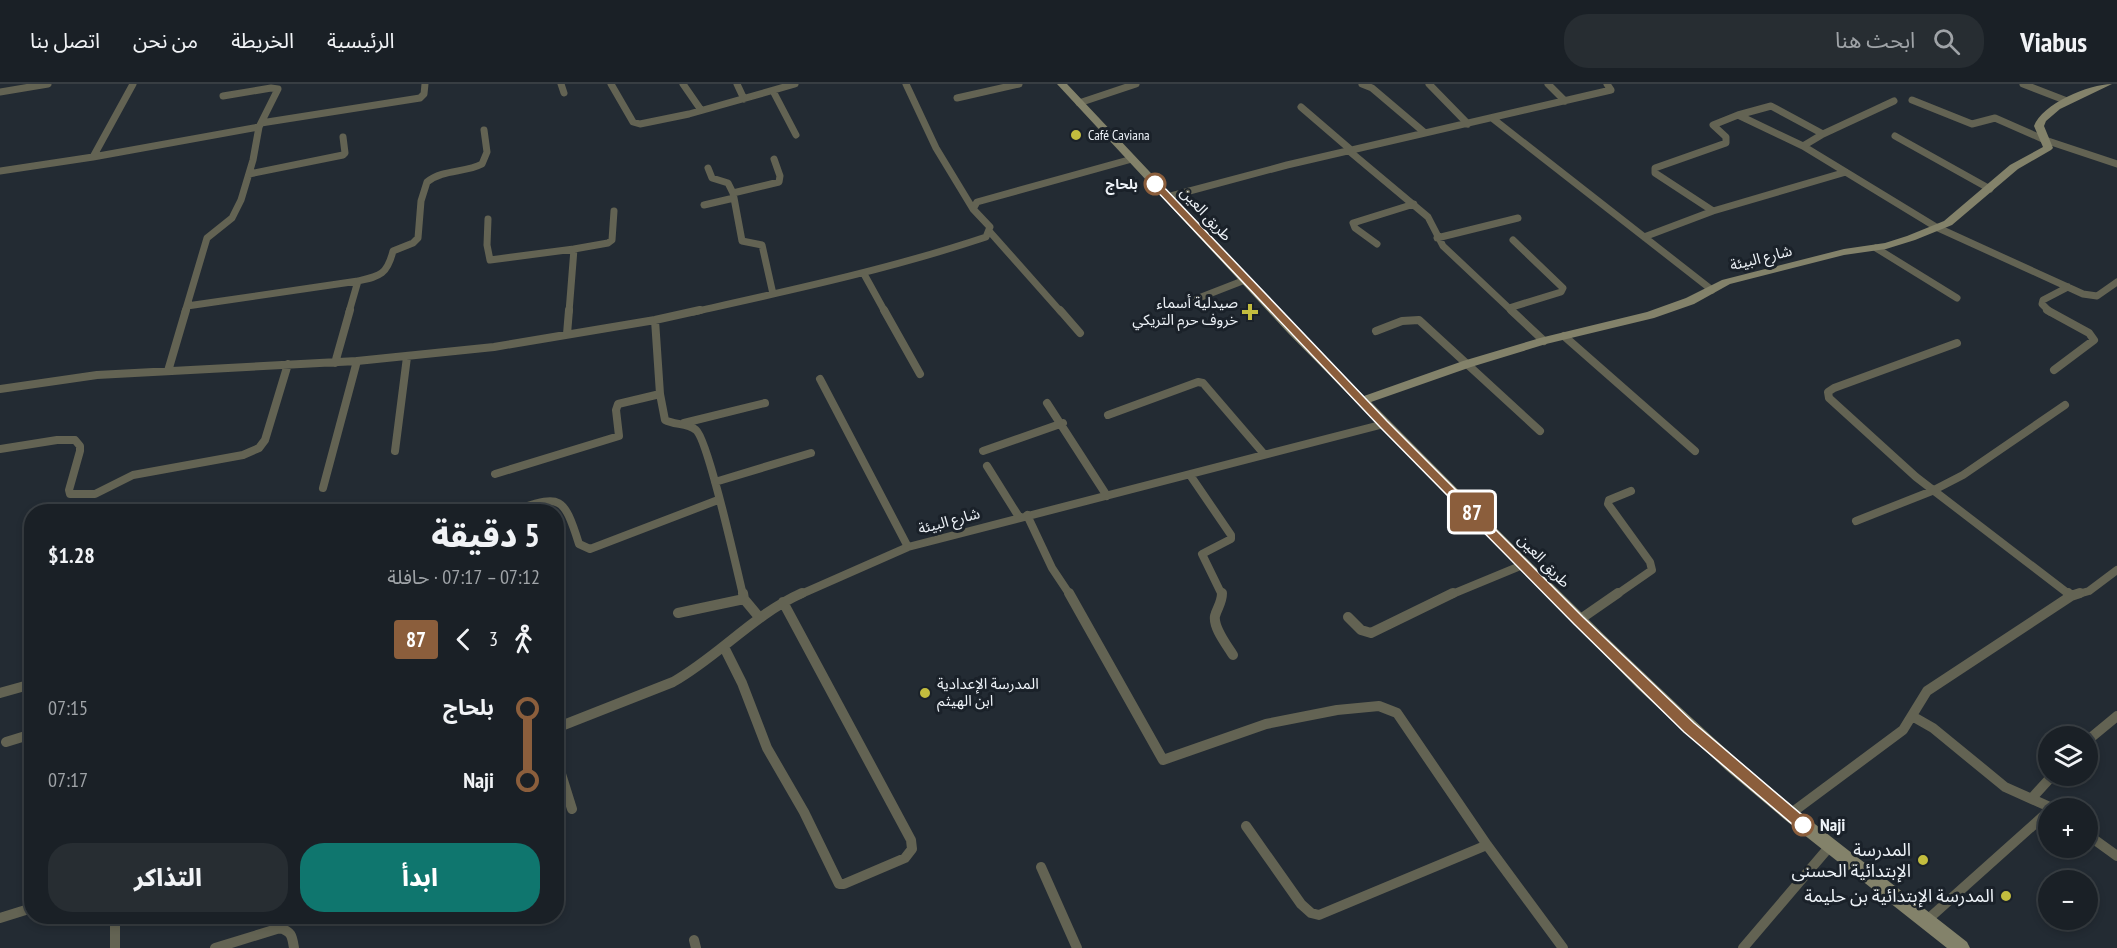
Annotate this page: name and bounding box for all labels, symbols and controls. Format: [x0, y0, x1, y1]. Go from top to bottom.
search box [1564, 14, 1984, 68]
text: Viabus [2020, 23, 2087, 60]
icon: search [1930, 25, 1963, 58]
text: ابحث هنا [1835, 26, 1915, 54]
text: اتصل بنا [30, 27, 100, 54]
text: من نحن [133, 27, 198, 54]
text: الخريطة [231, 27, 294, 54]
text: الرئيسية [327, 27, 395, 54]
place label: Café Caviana [1088, 126, 1150, 144]
marker: Café Caviana [1069, 128, 1083, 142]
marker: بلحاج [1144, 173, 1166, 195]
place label: بلحاج [1106, 175, 1138, 195]
street label: طريق العين [1176, 183, 1236, 245]
street label: شارع البيئة [1728, 241, 1795, 277]
place label: صيدلية أسماء خروف حرم التريكي [1132, 293, 1238, 331]
marker: صيدلية أسماء خروف حرم التريكي [1243, 305, 1257, 319]
line badge: 87 [1445, 492, 1499, 532]
text: 87 [1462, 499, 1482, 526]
street label: شارع البيئة [916, 503, 983, 541]
text: 5 دقيقة [431, 513, 540, 556]
street label: طريق العين [1513, 530, 1575, 592]
text: $1.28 [48, 541, 95, 569]
text: 07:12 – 07:17 · حافلة [387, 564, 540, 590]
icon: back [447, 623, 480, 656]
icon: walk [507, 623, 540, 656]
text: 87 [406, 626, 426, 653]
text: 3 [489, 626, 498, 652]
place label: المدرسة الإعدادية ابن الهيثم [937, 674, 1039, 712]
marker: المدرسة الإعدادية ابن الهيثم [918, 686, 932, 700]
text: بلحاج [443, 693, 494, 721]
text: 07:15 [48, 695, 88, 721]
map controls [2038, 726, 2098, 930]
button: layers [2038, 726, 2098, 786]
text: Naji [463, 766, 494, 794]
text: 07:17 [48, 767, 88, 793]
button: + [2038, 798, 2098, 858]
place label: Naji [1820, 813, 1845, 836]
marker: Naji [1792, 814, 1814, 836]
place label: المدرسة الإبتدائية الحسنى [1792, 838, 1911, 883]
button: التذاكر [48, 843, 288, 912]
button: ابدأ [300, 843, 540, 912]
marker: المدرسة الإبتدائية الحسنى [1916, 853, 1930, 867]
button: − [2038, 870, 2098, 930]
place label: المدرسة الإبتدائية بن حليمة [1804, 884, 1994, 908]
marker: المدرسة الإبتدائية بن حليمة [1999, 889, 2013, 903]

